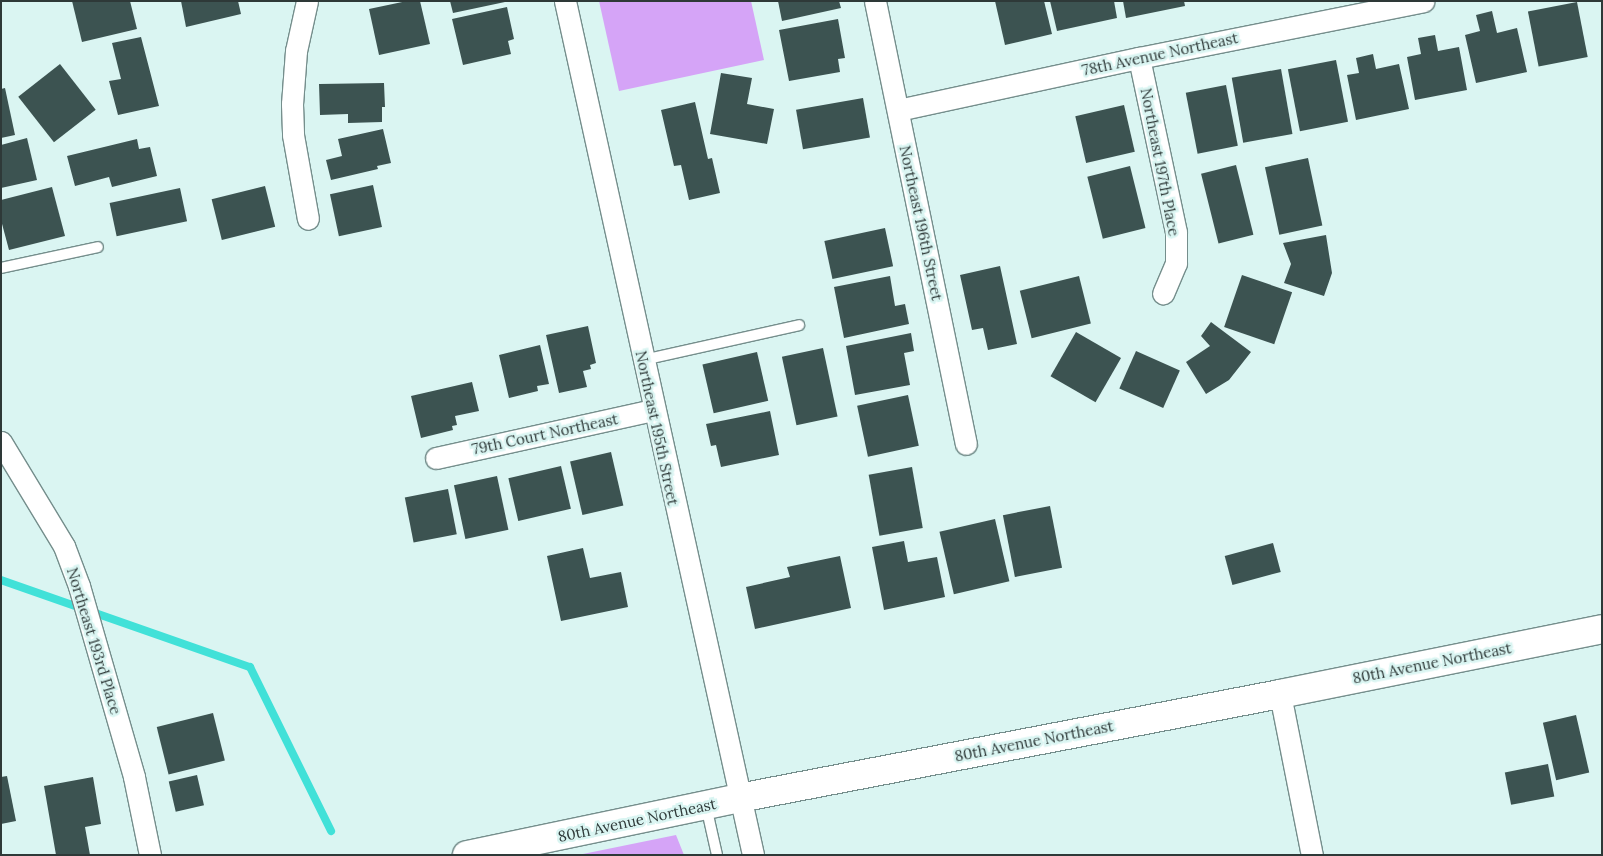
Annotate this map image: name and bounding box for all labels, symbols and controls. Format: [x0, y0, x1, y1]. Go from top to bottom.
street label: 78th Avenue Northeast [1080, 29, 1240, 79]
street label: Northeast 197th Place [1137, 87, 1183, 237]
street label: Northeast 196th Street [896, 144, 946, 302]
street label: Northeast 195th Street [632, 349, 682, 507]
street label: 79th Court Northeast [470, 410, 620, 458]
street label: Northeast 193rd Place [63, 565, 125, 717]
street label: 80th Avenue Northeast [1351, 639, 1513, 687]
street label: 80th Avenue Northeast [953, 717, 1115, 765]
street label: 80th Avenue Northeast [556, 794, 718, 846]

